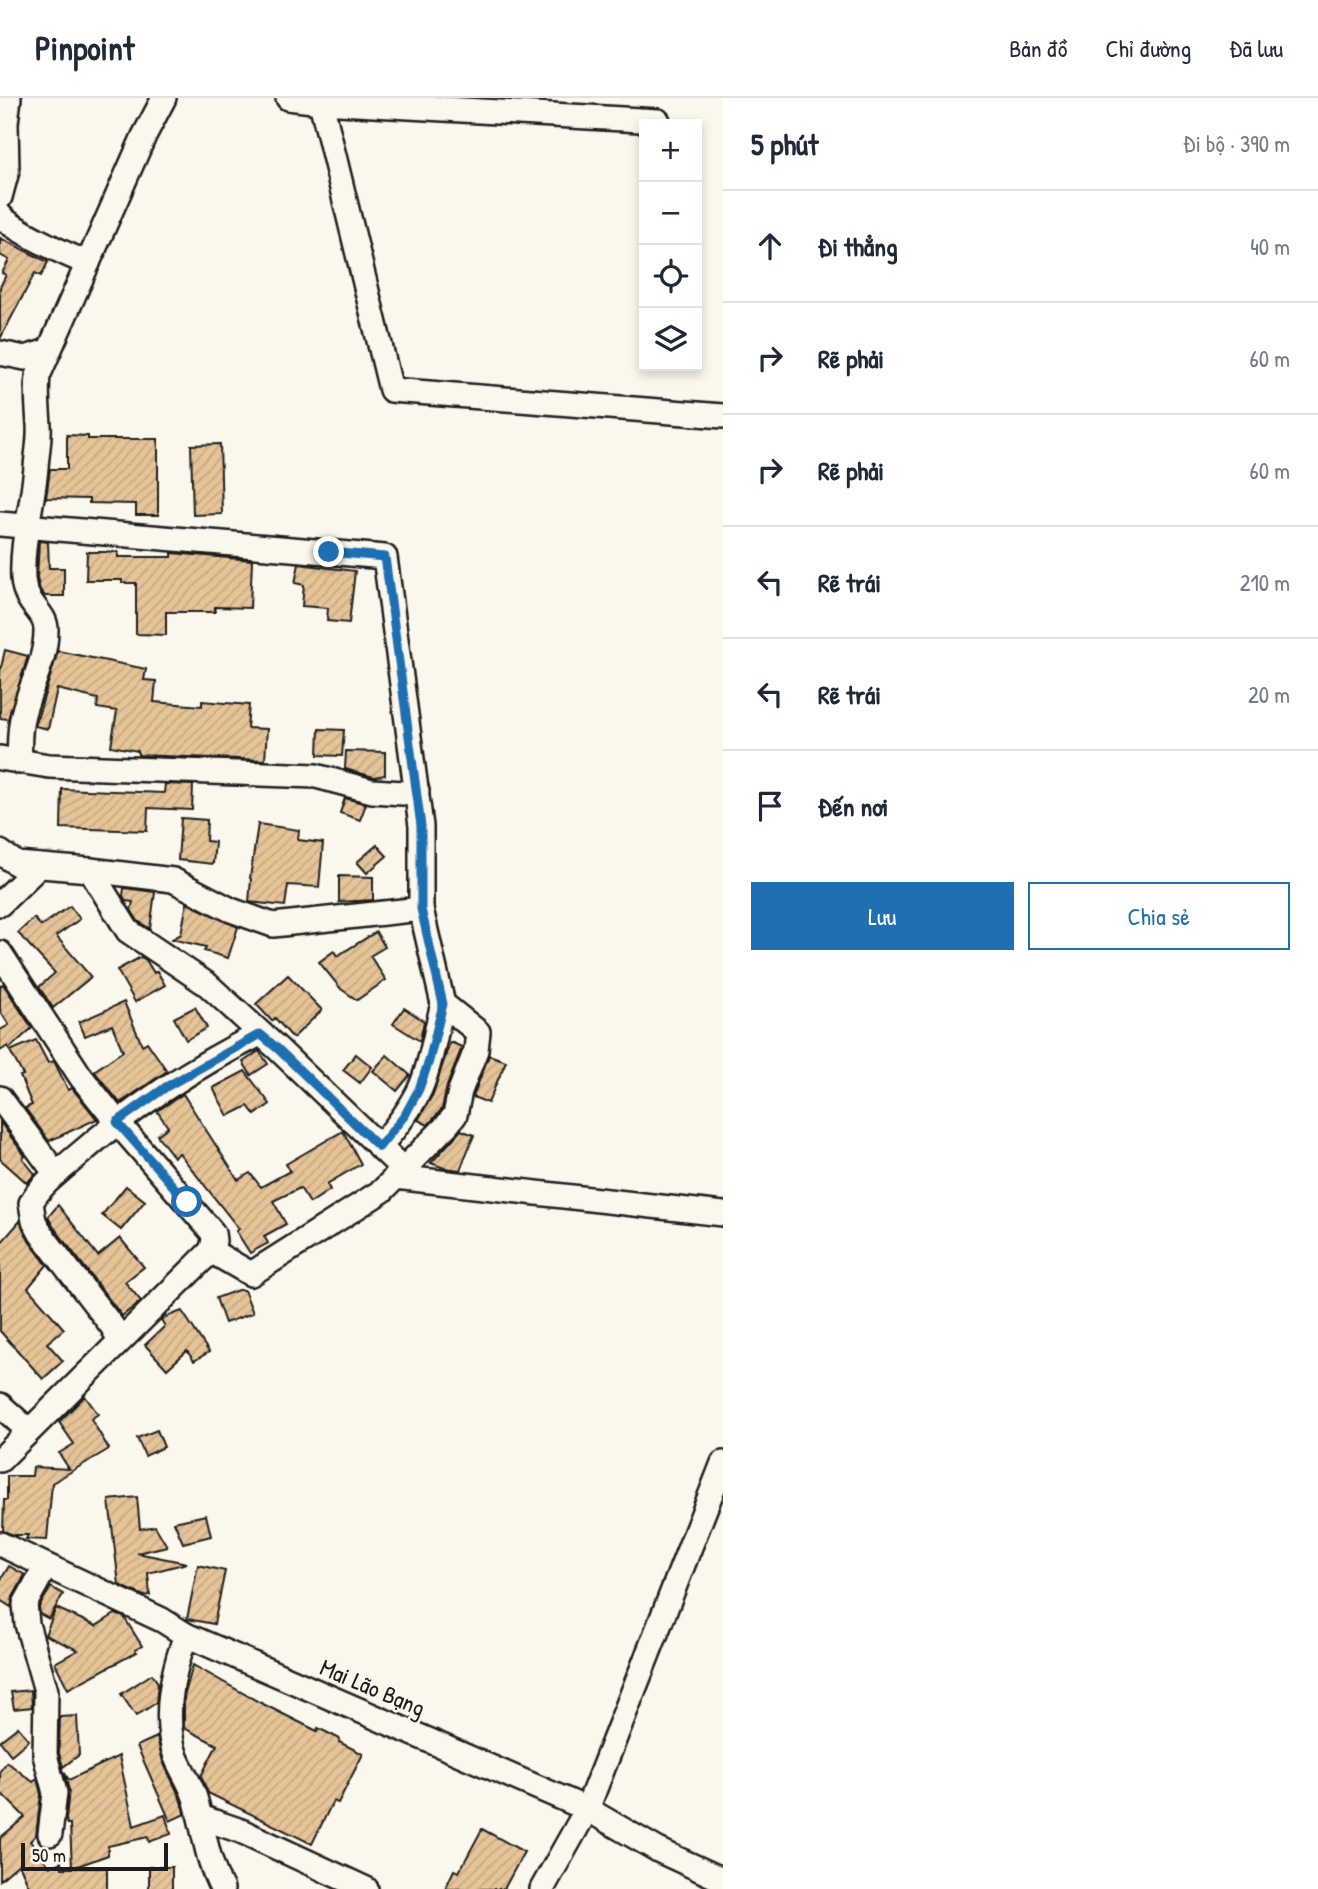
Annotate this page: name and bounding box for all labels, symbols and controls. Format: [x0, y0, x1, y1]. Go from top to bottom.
text: Pinpoint [35, 26, 134, 70]
text: Bản đồ [1009, 32, 1068, 64]
text: Chỉ đường [1106, 32, 1191, 64]
text: Đã lưu [1229, 32, 1283, 64]
map controls [639, 119, 702, 371]
button: + [639, 119, 702, 182]
text: 5 phút [751, 124, 818, 164]
text: Đi bộ · 390 m [1183, 128, 1290, 159]
button: − [639, 182, 702, 245]
icon: ahead [751, 227, 789, 265]
text: Đi thẳng [818, 229, 897, 264]
text: 40 m [1250, 231, 1290, 262]
button: locate [639, 245, 702, 308]
button: layers [639, 308, 702, 371]
icon: right [751, 339, 789, 377]
text: Rẽ phải [818, 341, 884, 376]
text: 60 m [1250, 343, 1290, 374]
icon: right [751, 451, 789, 489]
text: Rẽ phải [818, 453, 884, 488]
text: 60 m [1250, 455, 1290, 486]
route end [313, 536, 344, 567]
icon: left [751, 563, 789, 601]
text: Rẽ trái [818, 565, 881, 600]
text: 210 m [1240, 567, 1290, 598]
icon: left [751, 675, 789, 713]
text: Rẽ trái [818, 677, 881, 712]
text: 20 m [1248, 679, 1290, 710]
icon: arrive [751, 787, 789, 825]
text: Đến nơi [818, 789, 888, 824]
button: Lưu [751, 882, 1014, 950]
button: Chia sẻ [1028, 882, 1290, 950]
route start [171, 1186, 202, 1217]
street label: Mai Lão Bạng [316, 1651, 430, 1723]
scale bar [21, 1840, 168, 1872]
text: 50 m [32, 1842, 66, 1868]

